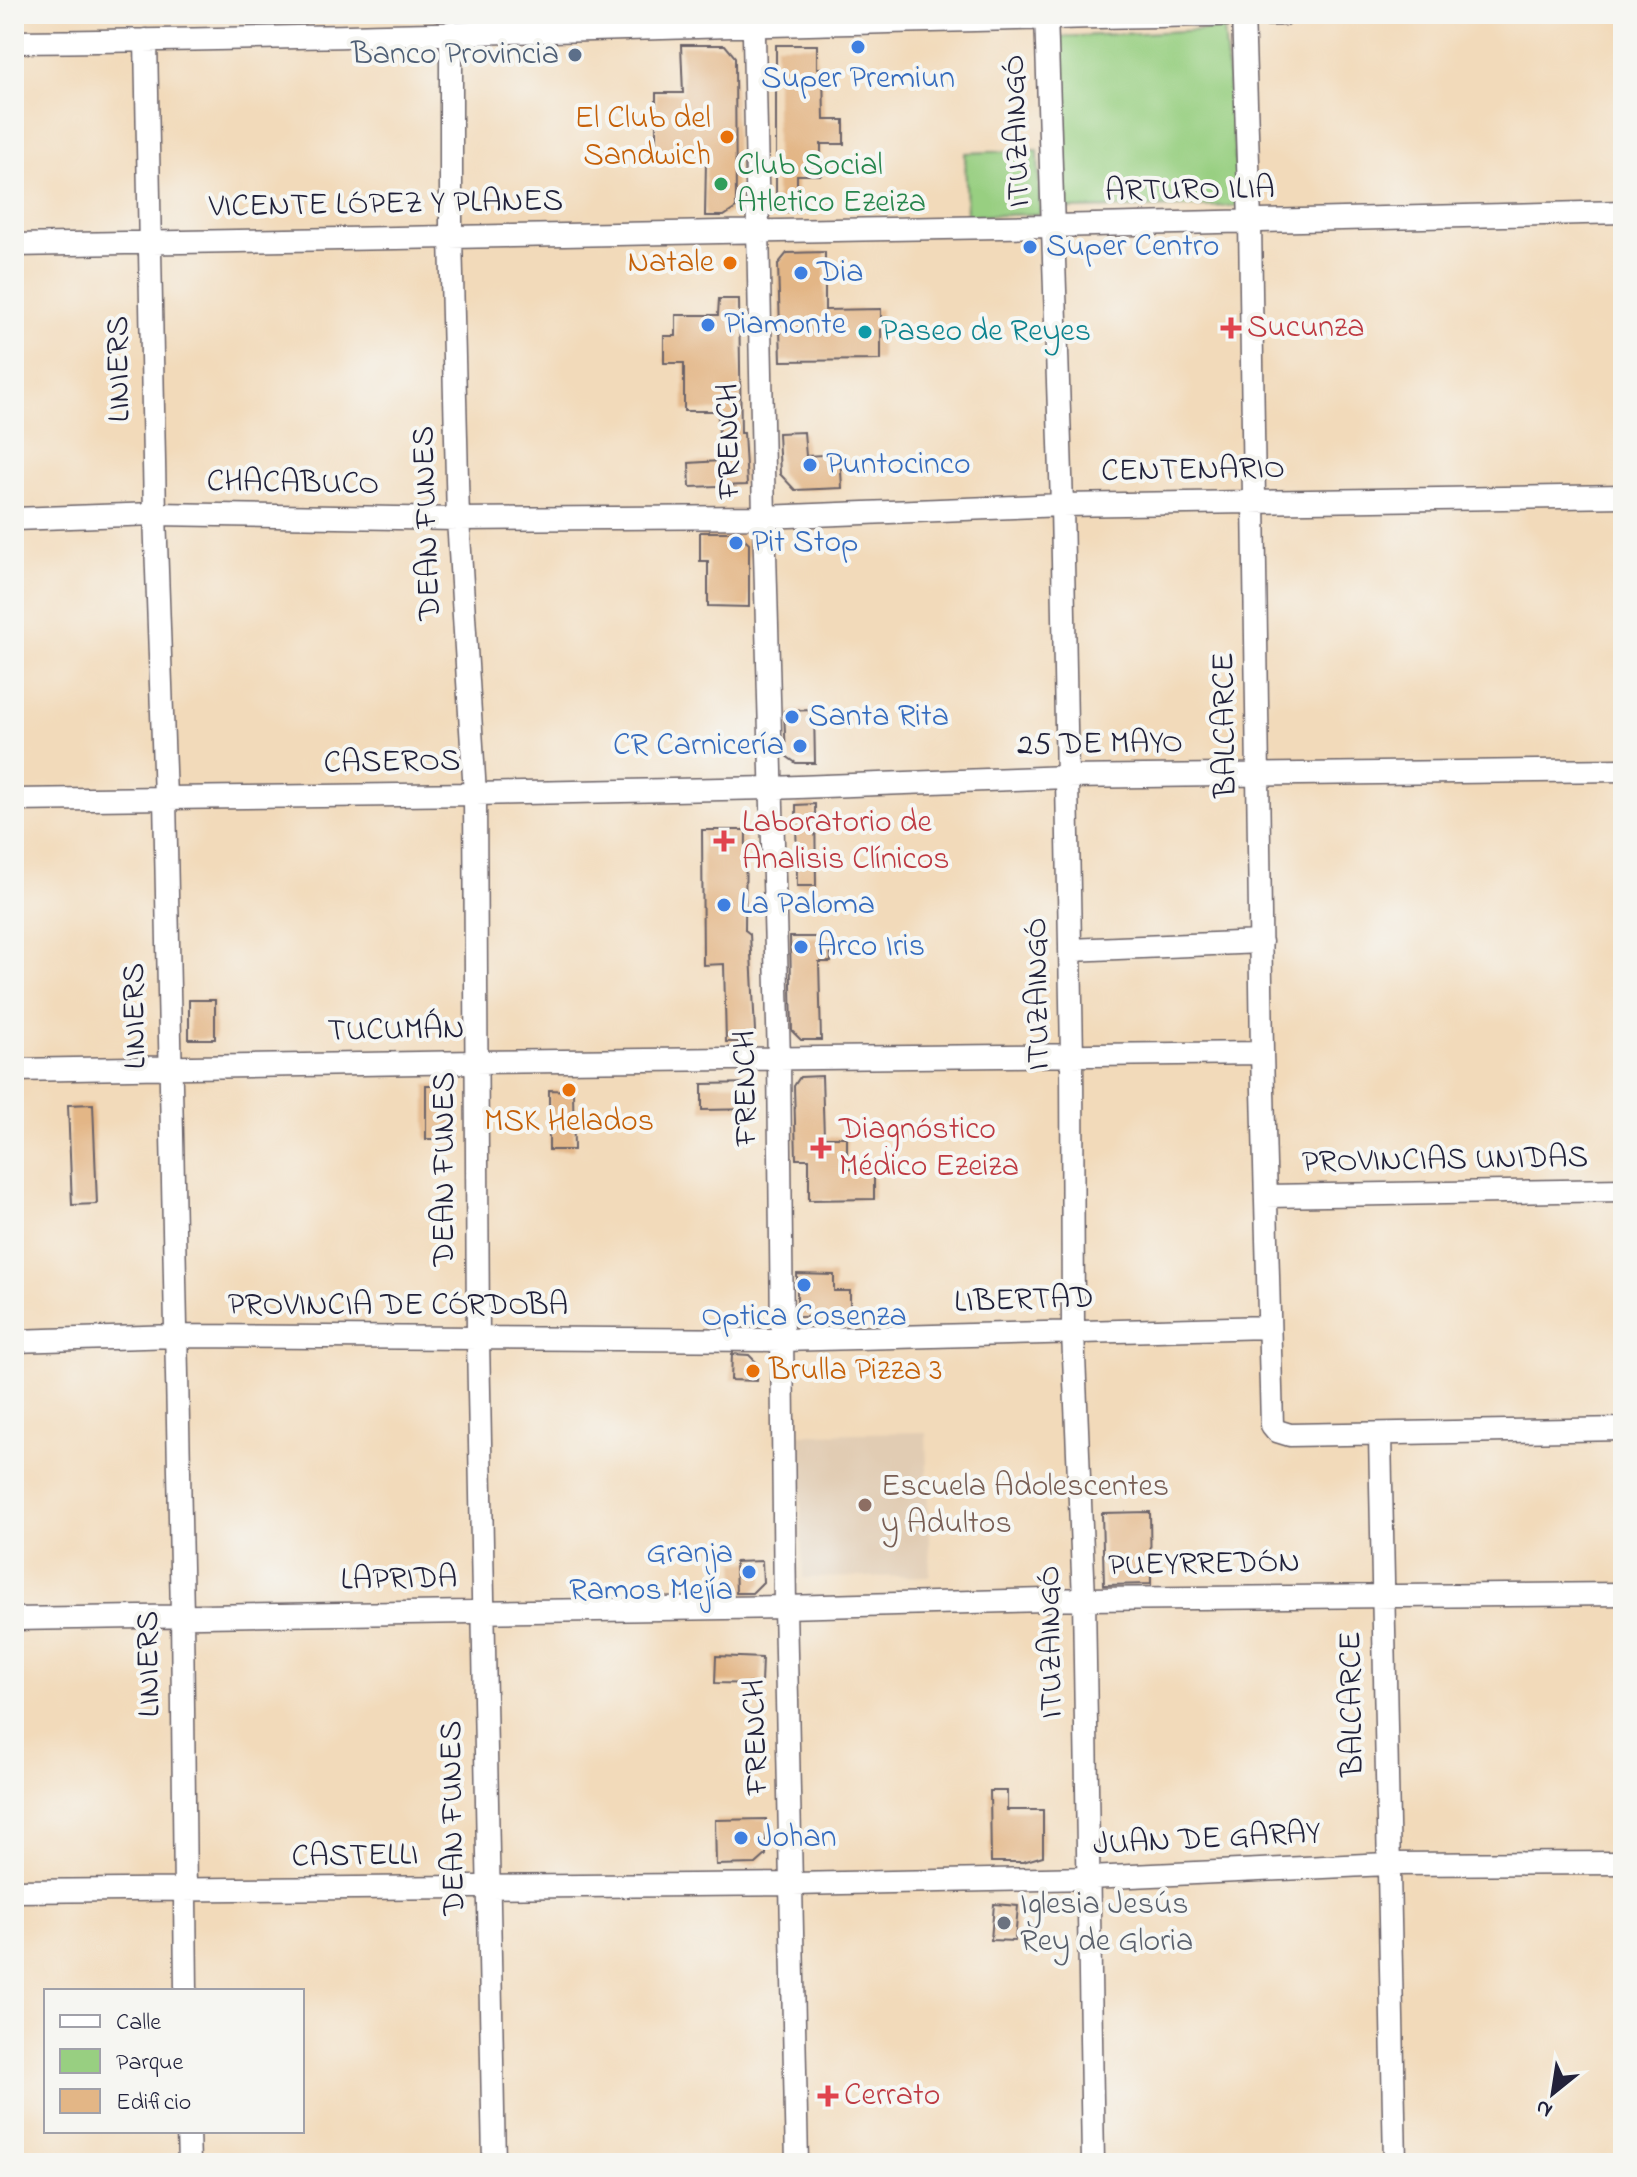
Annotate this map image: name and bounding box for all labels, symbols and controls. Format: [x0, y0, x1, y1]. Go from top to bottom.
place label: Banco Provincia [350, 32, 559, 79]
marker: Super Premiun [849, 38, 867, 56]
marker: Banco Provincia [566, 46, 584, 64]
street label: ITUZAINGÓ [992, 54, 1044, 208]
place label: Super Premiun [761, 56, 955, 103]
place label: El Club del Sandwich [574, 96, 711, 180]
marker: El Club del Sandwich [718, 128, 736, 146]
place label: Club Social Atletico Ezeiza [737, 143, 926, 227]
street label: ARTURO ILIA [1105, 166, 1275, 216]
marker: Club Social Atletico Ezeiza [712, 175, 730, 193]
street label: VICENTE LÓPEZ Y PLANES [207, 178, 564, 232]
place label: Super Centro [1046, 224, 1219, 271]
marker: Super Centro [1021, 238, 1039, 256]
place label: Natale [627, 240, 715, 287]
place label: Dia [816, 250, 864, 297]
marker: Natale [721, 254, 739, 272]
marker: Dia [792, 264, 810, 282]
place label: Piamonte [724, 302, 847, 349]
place label: Sucunza [1247, 305, 1365, 352]
place label: Paseo de Reyes [881, 309, 1091, 356]
street label: LINIERS [96, 316, 144, 422]
marker: Piamonte [699, 316, 717, 334]
marker: Sucunza [1222, 319, 1240, 337]
marker: Paseo de Reyes [856, 323, 874, 341]
street label: FRENCH [705, 383, 755, 500]
street label: DEAN FUNES [401, 425, 455, 622]
place label: Puntocinco [826, 442, 971, 489]
street label: CENTENARIO [1101, 446, 1285, 496]
marker: Puntocinco [801, 456, 819, 474]
street label: CHACABUCO [206, 459, 380, 509]
place label: Pit Stop [752, 520, 858, 567]
marker: Pit Stop [727, 534, 745, 552]
street label: BALCARCE [1201, 652, 1251, 799]
place label: Santa Rita [808, 694, 949, 741]
marker: Santa Rita [783, 708, 801, 726]
street label: 25 DE MAYO [1017, 720, 1183, 770]
place label: CR Carnicería [613, 723, 784, 770]
marker: CR Carnicería [791, 737, 809, 755]
street label: CASEROS [323, 738, 461, 788]
place label: Laboratorio de Analisis Clínicos [742, 800, 950, 884]
marker: Laboratorio de Analisis Clínicos [713, 830, 735, 852]
place label: La Paloma [740, 882, 875, 929]
marker: La Paloma [715, 896, 733, 914]
street label: ITUZAINGÓ [1014, 917, 1064, 1071]
place label: Arco Iris [817, 924, 925, 971]
marker: Arco Iris [792, 938, 810, 956]
street label: LINIERS [112, 963, 160, 1069]
street label: TUCUMÁN [327, 1006, 465, 1056]
street label: FRENCH [722, 1030, 772, 1147]
street label: DEAN FUNES [422, 1072, 469, 1267]
marker: MSK Helados [560, 1081, 578, 1099]
place label: MSK Helados [484, 1099, 654, 1146]
place label: Diagnóstico Médico Ezeiza [838, 1107, 1019, 1191]
street label: PROVINCIAS UNIDAS [1301, 1135, 1589, 1187]
marker: Diagnóstico Médico Ezeiza [810, 1137, 832, 1159]
street label: LIBERTAD [953, 1275, 1095, 1327]
marker: Optica Cosenza [795, 1276, 813, 1294]
street label: PROVINCIA DE CÓRDOBA [228, 1283, 568, 1330]
place label: Optica Cosenza [701, 1294, 907, 1341]
place label: Brulla Pizza 3 [768, 1348, 942, 1395]
marker: Brulla Pizza 3 [744, 1362, 762, 1380]
place label: Escuela Adolescentes y Adultos [881, 1464, 1169, 1548]
marker: Escuela Adolescentes y Adultos [856, 1496, 874, 1514]
place label: Granja Ramos Mejía [569, 1531, 733, 1615]
street label: PUEYRREDÓN [1108, 1540, 1300, 1590]
street label: LAPRIDA [340, 1555, 458, 1605]
marker: Granja Ramos Mejía [740, 1563, 758, 1581]
street label: ITUZAINGÓ [1027, 1565, 1077, 1719]
street label: LINIERS [126, 1611, 174, 1717]
street label: BALCARCE [1328, 1631, 1378, 1778]
street label: FRENCH [731, 1678, 783, 1797]
street label: DEAN FUNES [429, 1720, 479, 1917]
street label: JUAN DE GARAY [1092, 1811, 1322, 1869]
place label: Johan [757, 1815, 837, 1862]
marker: Johan [732, 1829, 750, 1847]
street label: CASTELLI [291, 1832, 419, 1882]
place label: Iglesia Jesús Rey de Gloria [1020, 1882, 1193, 1966]
marker: Iglesia Jesús Rey de Gloria [995, 1914, 1013, 1932]
legend [44, 1989, 304, 2133]
text: Calle [116, 2006, 161, 2041]
text: Parque [116, 2046, 183, 2081]
north arrow [1513, 2053, 1593, 2133]
place label: Cerrato [844, 2073, 940, 2120]
text: Edificio [116, 2086, 191, 2121]
marker: Cerrato [819, 2087, 837, 2105]
text: N [1530, 2090, 1559, 2125]

